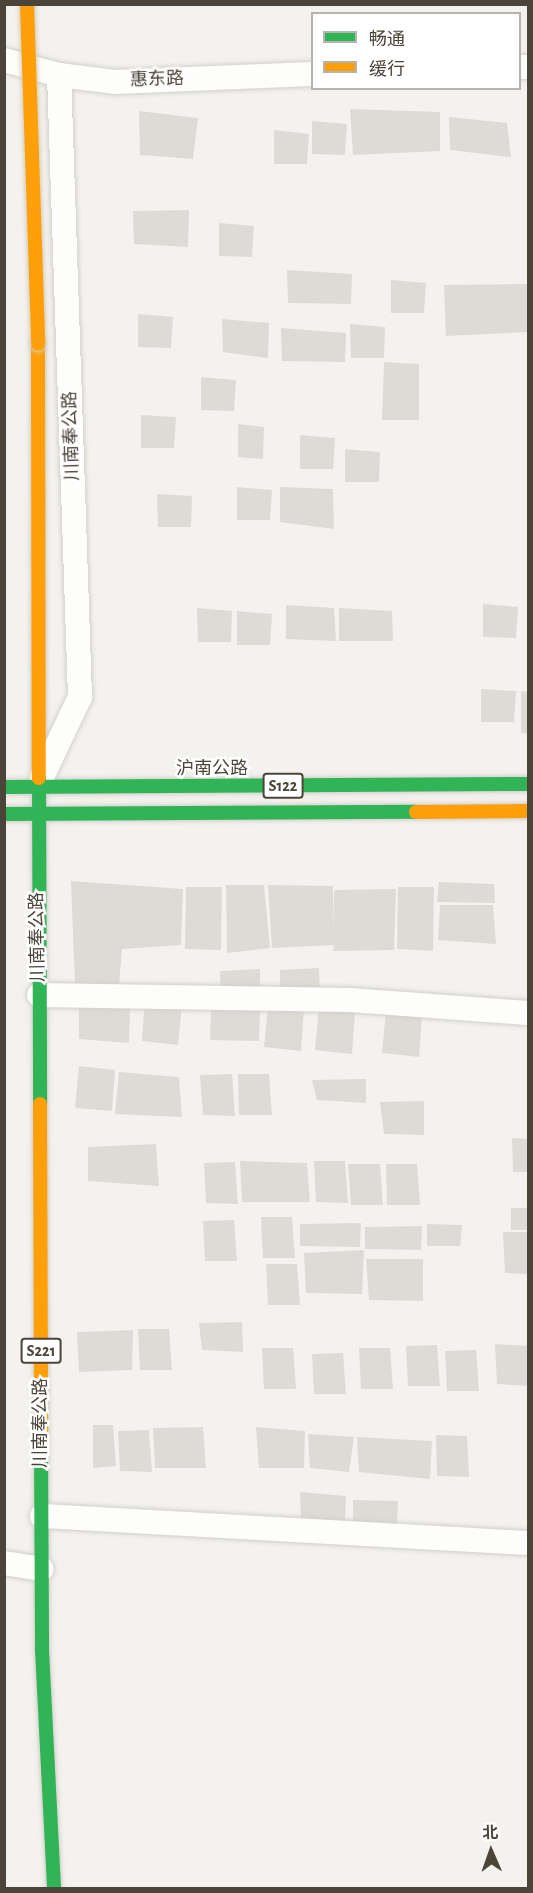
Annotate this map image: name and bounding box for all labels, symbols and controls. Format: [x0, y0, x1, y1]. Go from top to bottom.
legend [311, 12, 521, 90]
text: 畅通 [369, 31, 405, 49]
text: 缓行 [369, 61, 405, 79]
street label: 惠东路 [130, 68, 184, 92]
street label: 川南奉公路 [60, 391, 84, 481]
street label: 沪南公路 [176, 758, 248, 780]
road number: S122 [262, 773, 304, 799]
street label: 川南奉公路 [26, 892, 50, 982]
road number: S221 [20, 1338, 62, 1364]
street label: 川南奉公路 [30, 1378, 52, 1468]
north arrow [461, 1821, 521, 1881]
text: 北 [482, 1825, 499, 1841]

